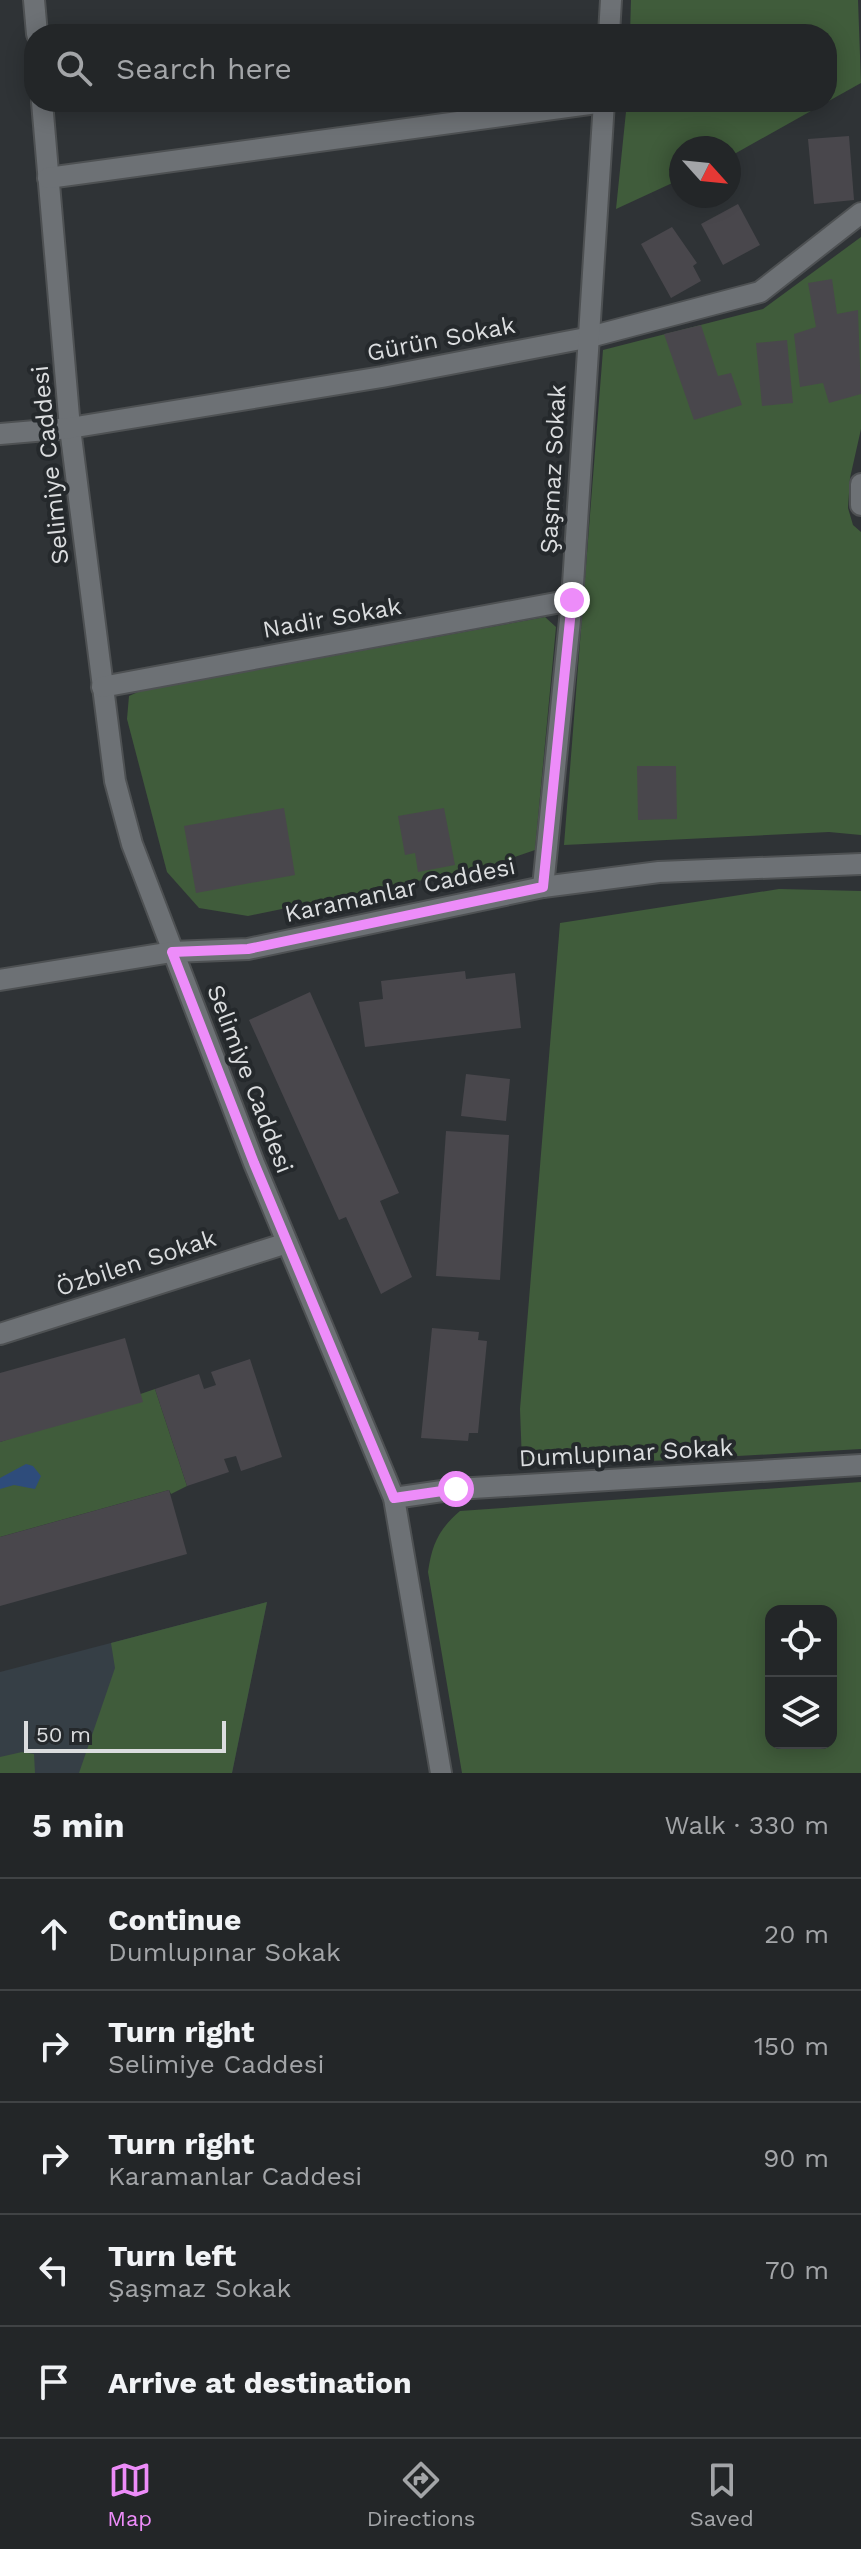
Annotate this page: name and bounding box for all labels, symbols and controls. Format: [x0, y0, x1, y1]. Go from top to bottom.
search box [24, 24, 837, 112]
icon: search [52, 46, 96, 90]
text: Search here [116, 51, 292, 86]
north arrow [669, 136, 741, 208]
street label: Gürün Sokak [365, 311, 518, 367]
street label: Selimiye Caddesi [26, 364, 74, 566]
street label: Şaşmaz Sokak [535, 383, 571, 554]
route end [554, 582, 590, 618]
street label: Nadir Sokak [261, 592, 404, 644]
street label: Karamanlar Caddesi [282, 852, 518, 928]
street label: Selimiye Caddesi [201, 981, 299, 1177]
street label: Özbilen Sokak [52, 1224, 220, 1302]
street label: Dumlupınar Sokak [518, 1433, 734, 1473]
route start [438, 1471, 474, 1507]
map controls [765, 1605, 837, 1749]
button: locate [765, 1605, 837, 1677]
button: layers [765, 1677, 837, 1749]
scale bar [24, 1717, 226, 1753]
text: 50 m [36, 1722, 91, 1747]
text: 5 min [32, 1805, 125, 1845]
text: Walk · 330 m [664, 1810, 829, 1840]
text: Continue [108, 1902, 241, 1937]
icon: ahead [32, 1912, 76, 1956]
text: 20 m [764, 1919, 829, 1949]
text: Dumlupınar Sokak [108, 1937, 341, 1967]
text: Turn right [108, 2014, 254, 2049]
icon: right [32, 2024, 76, 2068]
text: 150 m [754, 2031, 829, 2061]
text: Selimiye Caddesi [108, 2049, 324, 2079]
text: Turn right [108, 2126, 254, 2161]
icon: right [32, 2136, 76, 2180]
text: 90 m [763, 2143, 829, 2173]
text: Karamanlar Caddesi [108, 2161, 362, 2191]
text: Turn left [108, 2238, 236, 2273]
icon: left [32, 2248, 76, 2292]
text: 70 m [765, 2255, 829, 2285]
text: Şaşmaz Sokak [108, 2273, 291, 2303]
icon: arrive [32, 2360, 76, 2404]
text: Arrive at destination [108, 2365, 412, 2400]
tab: Map [107, 2458, 152, 2531]
tab: Directions [367, 2458, 475, 2531]
tab: Saved [690, 2458, 754, 2531]

